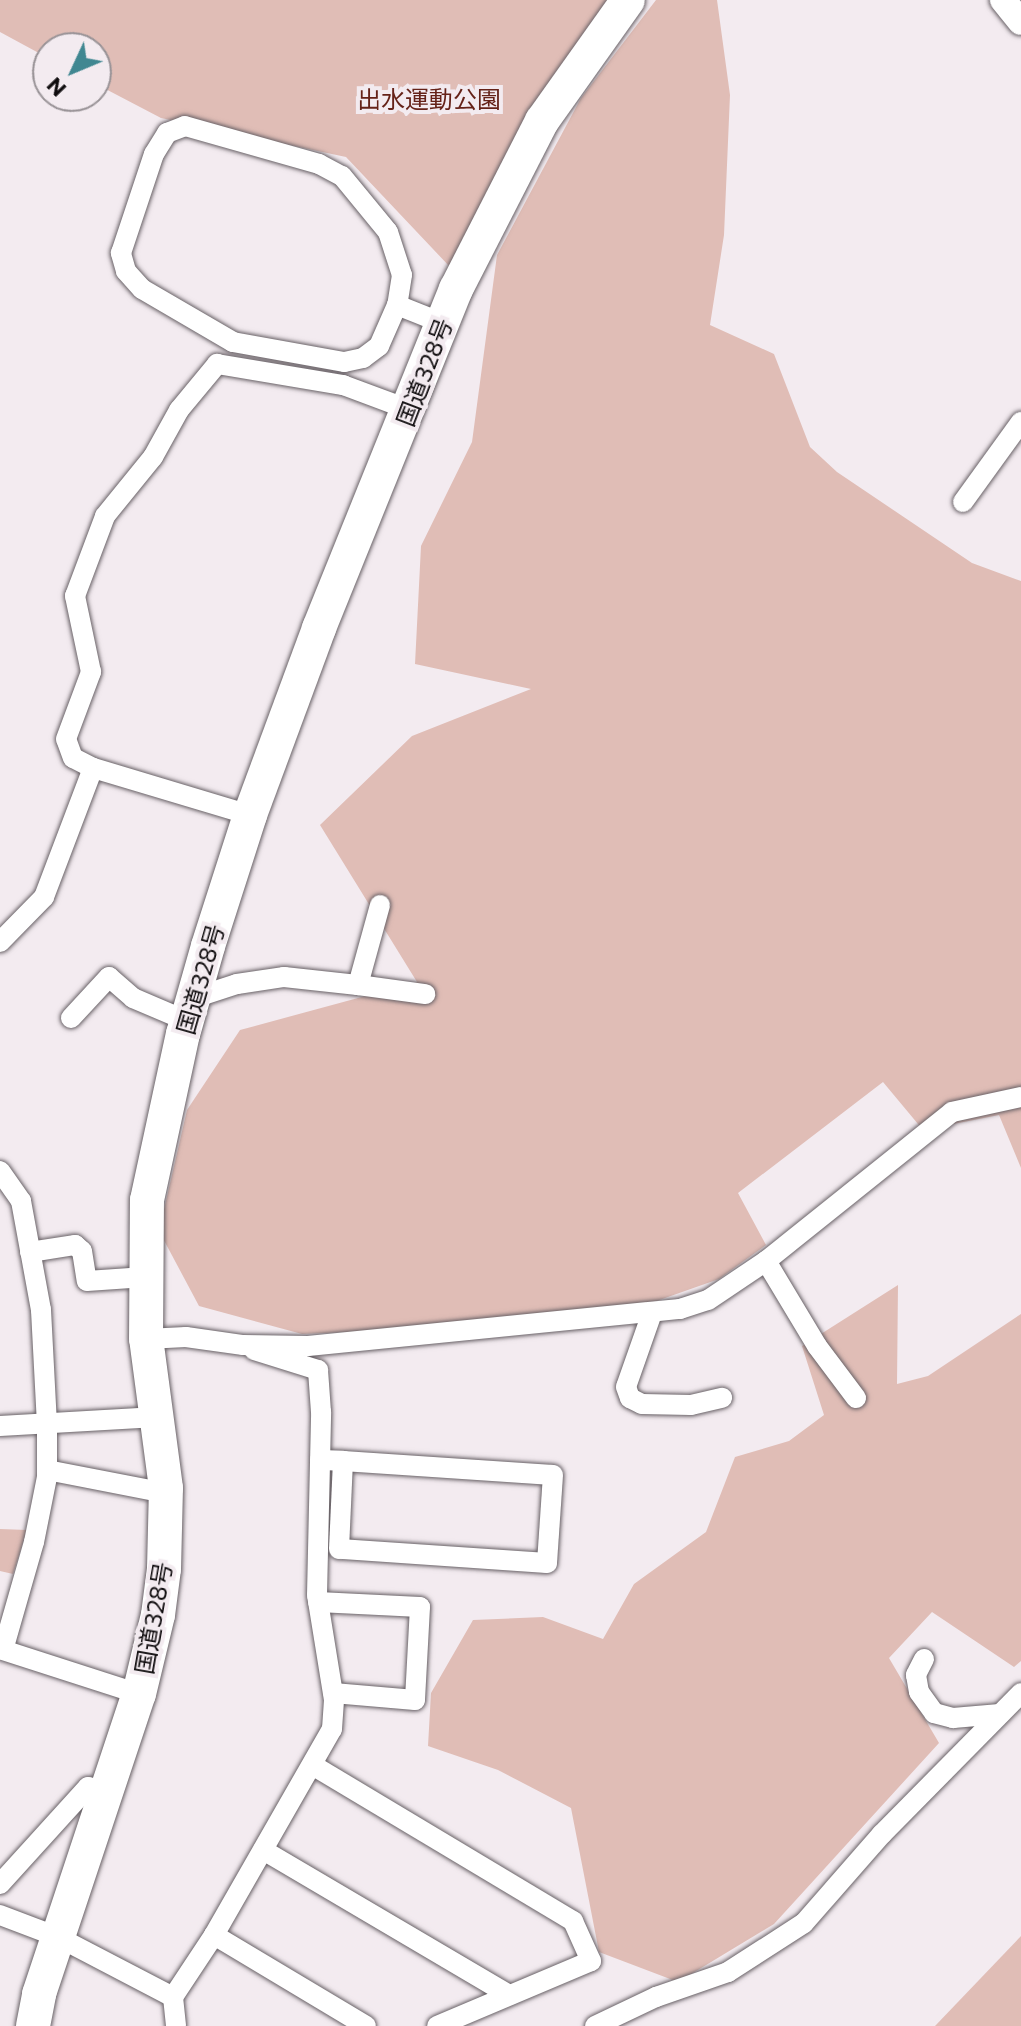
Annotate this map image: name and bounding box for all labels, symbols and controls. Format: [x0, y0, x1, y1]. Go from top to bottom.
north arrow [32, 32, 112, 112]
text: N [40, 72, 71, 103]
park label: 出水運動公園 [357, 85, 501, 113]
street label: 国道328号 [390, 314, 458, 430]
street label: 国道328号 [171, 921, 229, 1037]
street label: 国道328号 [129, 1560, 177, 1676]

